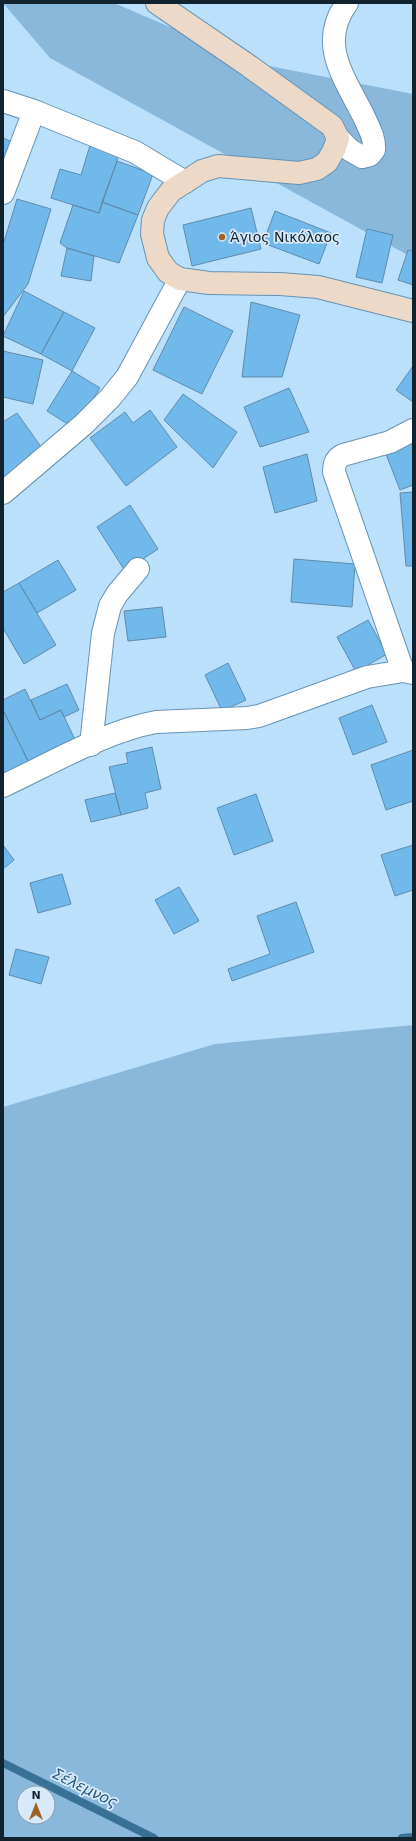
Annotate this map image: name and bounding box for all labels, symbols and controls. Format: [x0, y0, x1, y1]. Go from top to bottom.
place label: Άγιος Νικόλαος [230, 229, 340, 245]
marker: Άγιος Νικόλαος [217, 232, 227, 242]
water label: Σέλεμνος [49, 1764, 121, 1812]
north arrow [16, 1785, 56, 1825]
text: N [31, 1789, 41, 1802]

